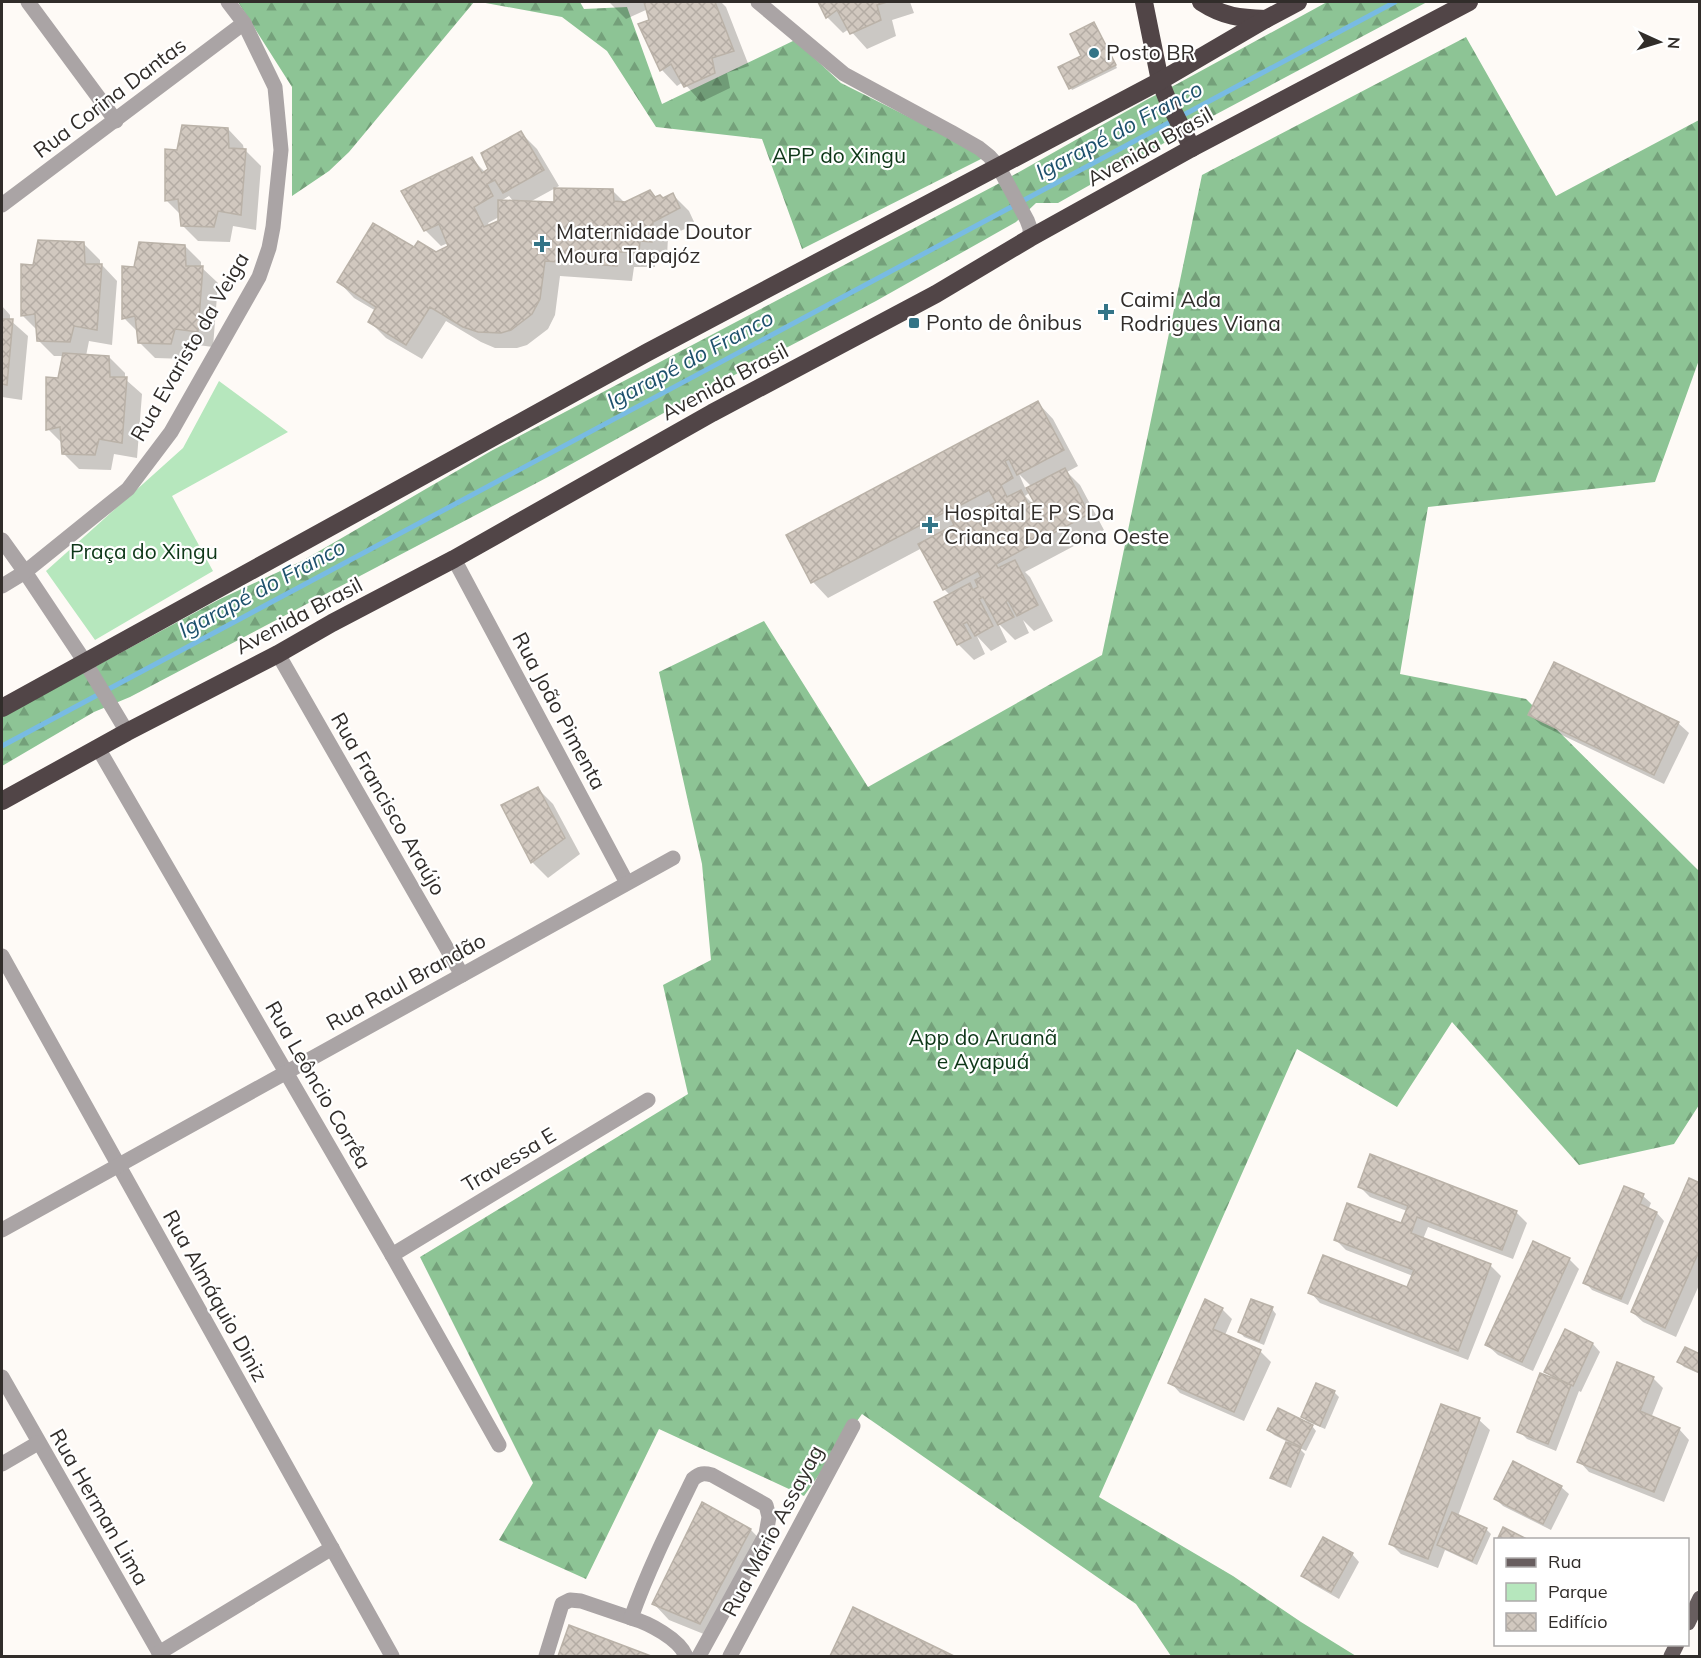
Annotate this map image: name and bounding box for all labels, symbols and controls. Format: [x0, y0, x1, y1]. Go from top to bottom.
north arrow [1629, 12, 1689, 72]
street label: Rua Corina Dantas [28, 31, 191, 163]
text: N [1664, 36, 1684, 50]
place label: Posto BR [1106, 39, 1195, 65]
marker: Posto BR [1087, 46, 1101, 60]
water label: Igarapé do Franco [1031, 74, 1207, 186]
street label: Avenida Brasil [1082, 101, 1217, 191]
park label: APP do Xingu [772, 142, 906, 168]
place label: Maternidade Doutor Moura Tapajóz [556, 218, 752, 268]
marker: Maternidade Doutor Moura Tapajóz [533, 235, 551, 253]
street label: Rua Evaristo da Veiga [124, 247, 254, 446]
place label: Caimi Ada Rodrigues Viana [1120, 286, 1281, 336]
water label: Igarapé do Franco [602, 303, 778, 415]
marker: Caimi Ada Rodrigues Viana [1097, 303, 1115, 321]
place label: Ponto de ônibus [926, 309, 1082, 335]
marker: Ponto de ônibus [907, 316, 921, 330]
street label: Avenida Brasil [657, 337, 792, 425]
place label: Hospital E P S Da Crianca Da Zona Oeste [944, 499, 1169, 549]
marker: Hospital E P S Da Crianca Da Zona Oeste [921, 516, 939, 534]
water label: Igarapé do Franco [174, 532, 350, 644]
park label: Praça do Xingu [70, 538, 218, 564]
street label: Avenida Brasil [231, 571, 366, 659]
street label: Rua João Pimenta [507, 627, 612, 794]
street label: Rua Francisco Araújo [326, 707, 452, 900]
street label: Rua Raul Brandão [321, 927, 490, 1036]
street label: Rua Leôncio Corrêa [260, 996, 377, 1173]
park label: App do Aruanã e Ayapuá [909, 1024, 1057, 1074]
street label: Travessa E [457, 1121, 560, 1197]
street label: Rua Almáquio Diniz [158, 1205, 274, 1386]
street label: Rua Herman Lima [45, 1424, 155, 1589]
street label: Rua Mário Assayag [716, 1440, 828, 1621]
legend [1494, 1538, 1689, 1646]
text: Rua [1548, 1550, 1582, 1573]
text: Parque [1548, 1580, 1607, 1603]
text: Edifício [1548, 1610, 1607, 1633]

